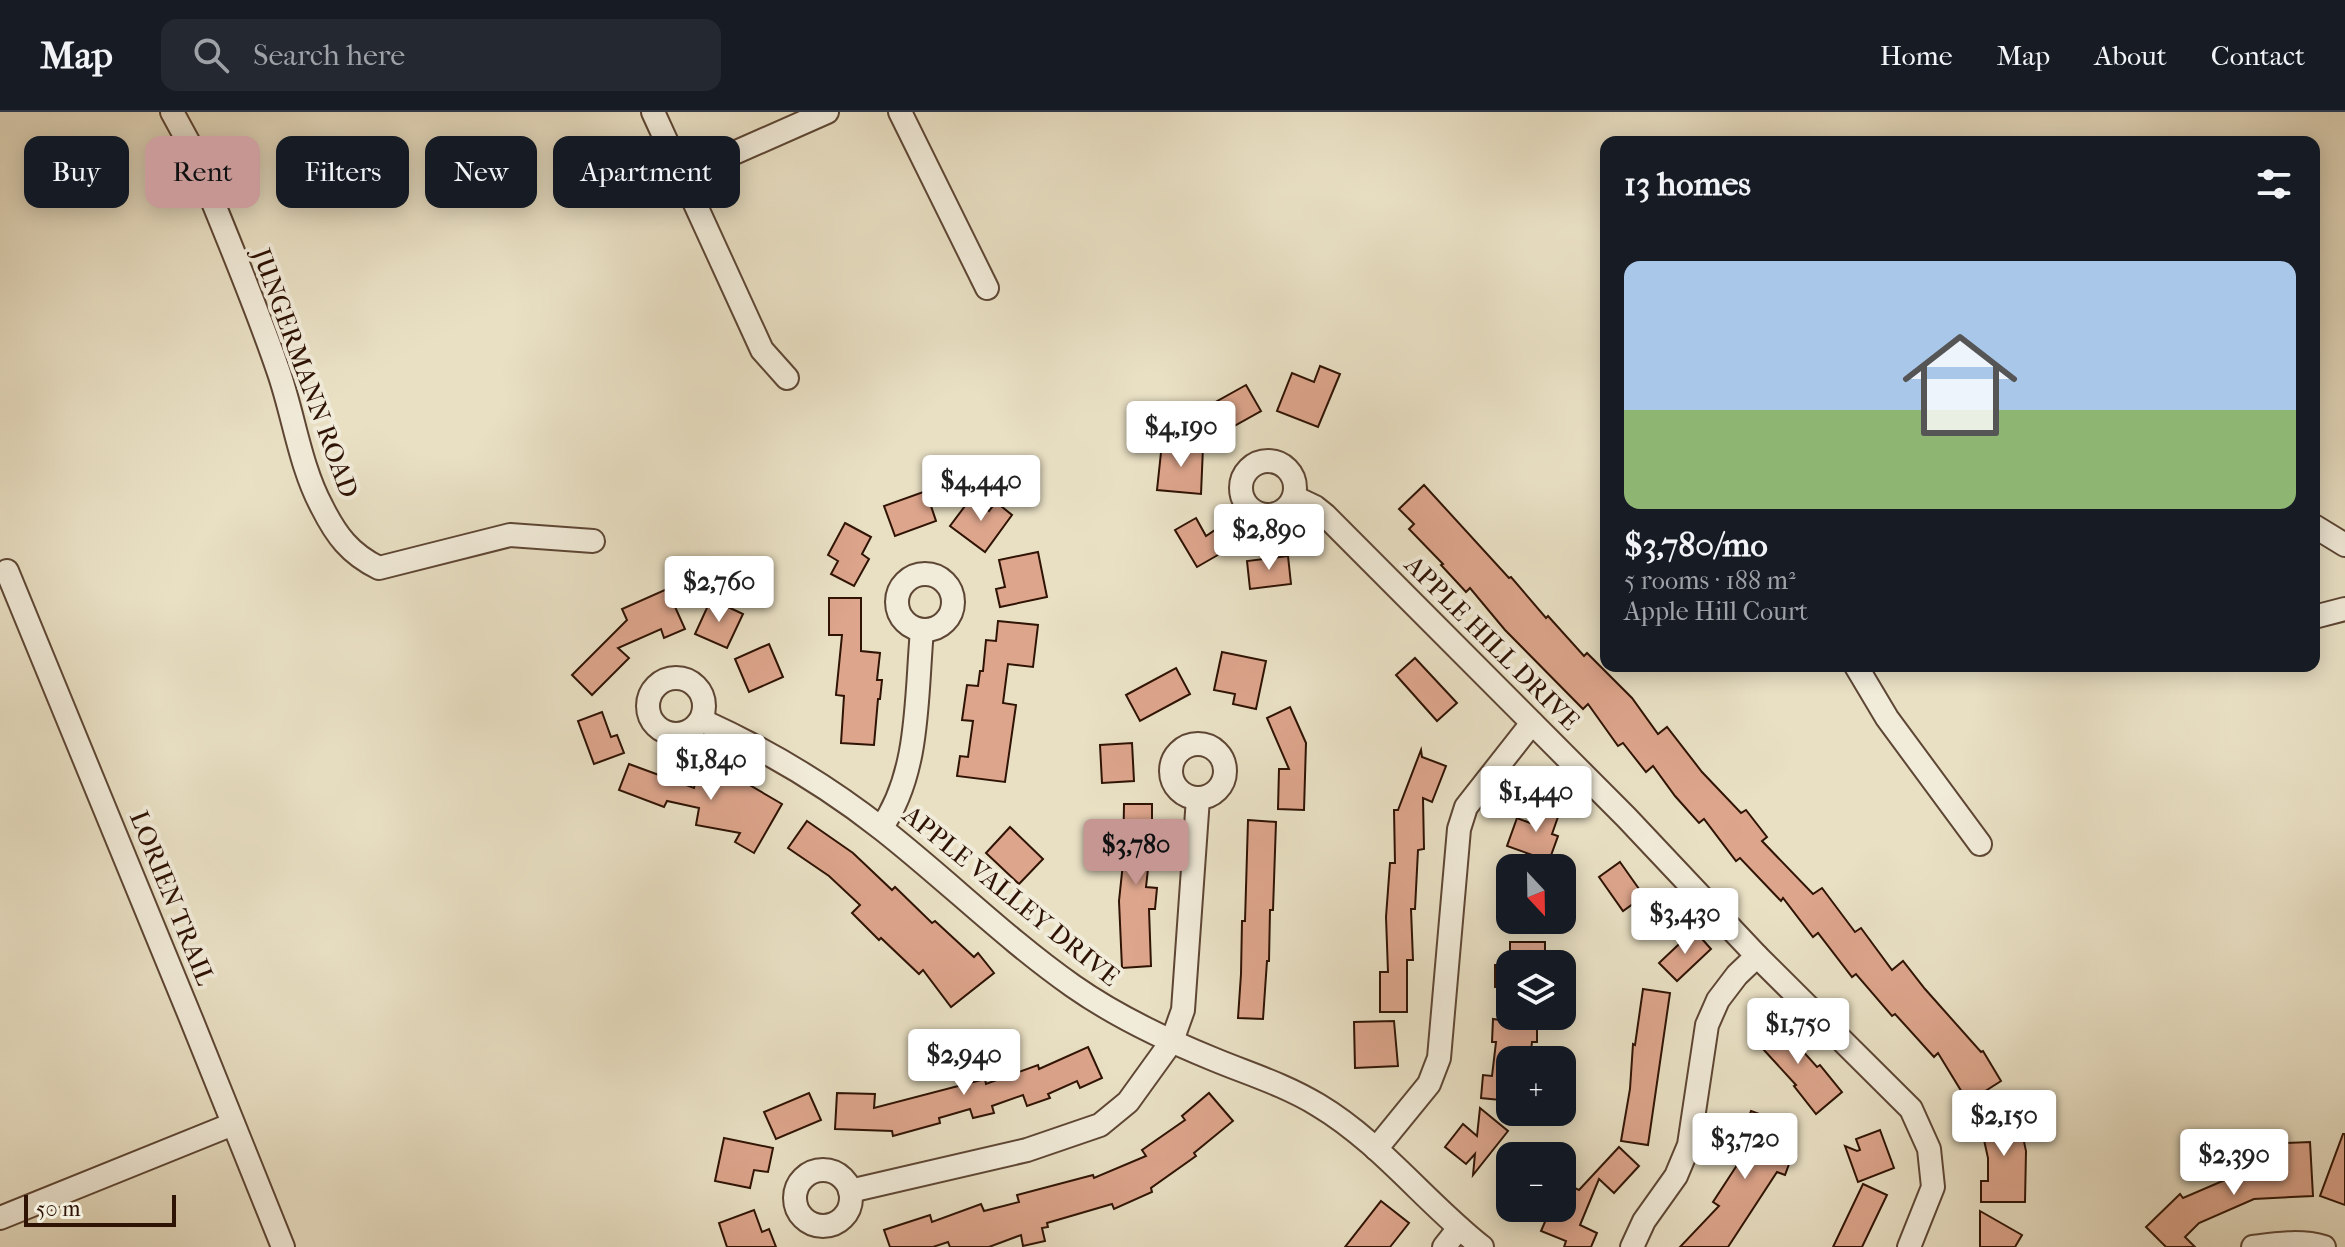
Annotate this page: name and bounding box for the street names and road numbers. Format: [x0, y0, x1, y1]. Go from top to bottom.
street label: JUNGERMANN ROAD [245, 242, 365, 502]
street label: APPLE HILL DRIVE [1398, 549, 1586, 737]
street label: APPLE VALLEY DRIVE [896, 799, 1126, 993]
street label: LORIEN TRAIL [123, 806, 221, 990]

